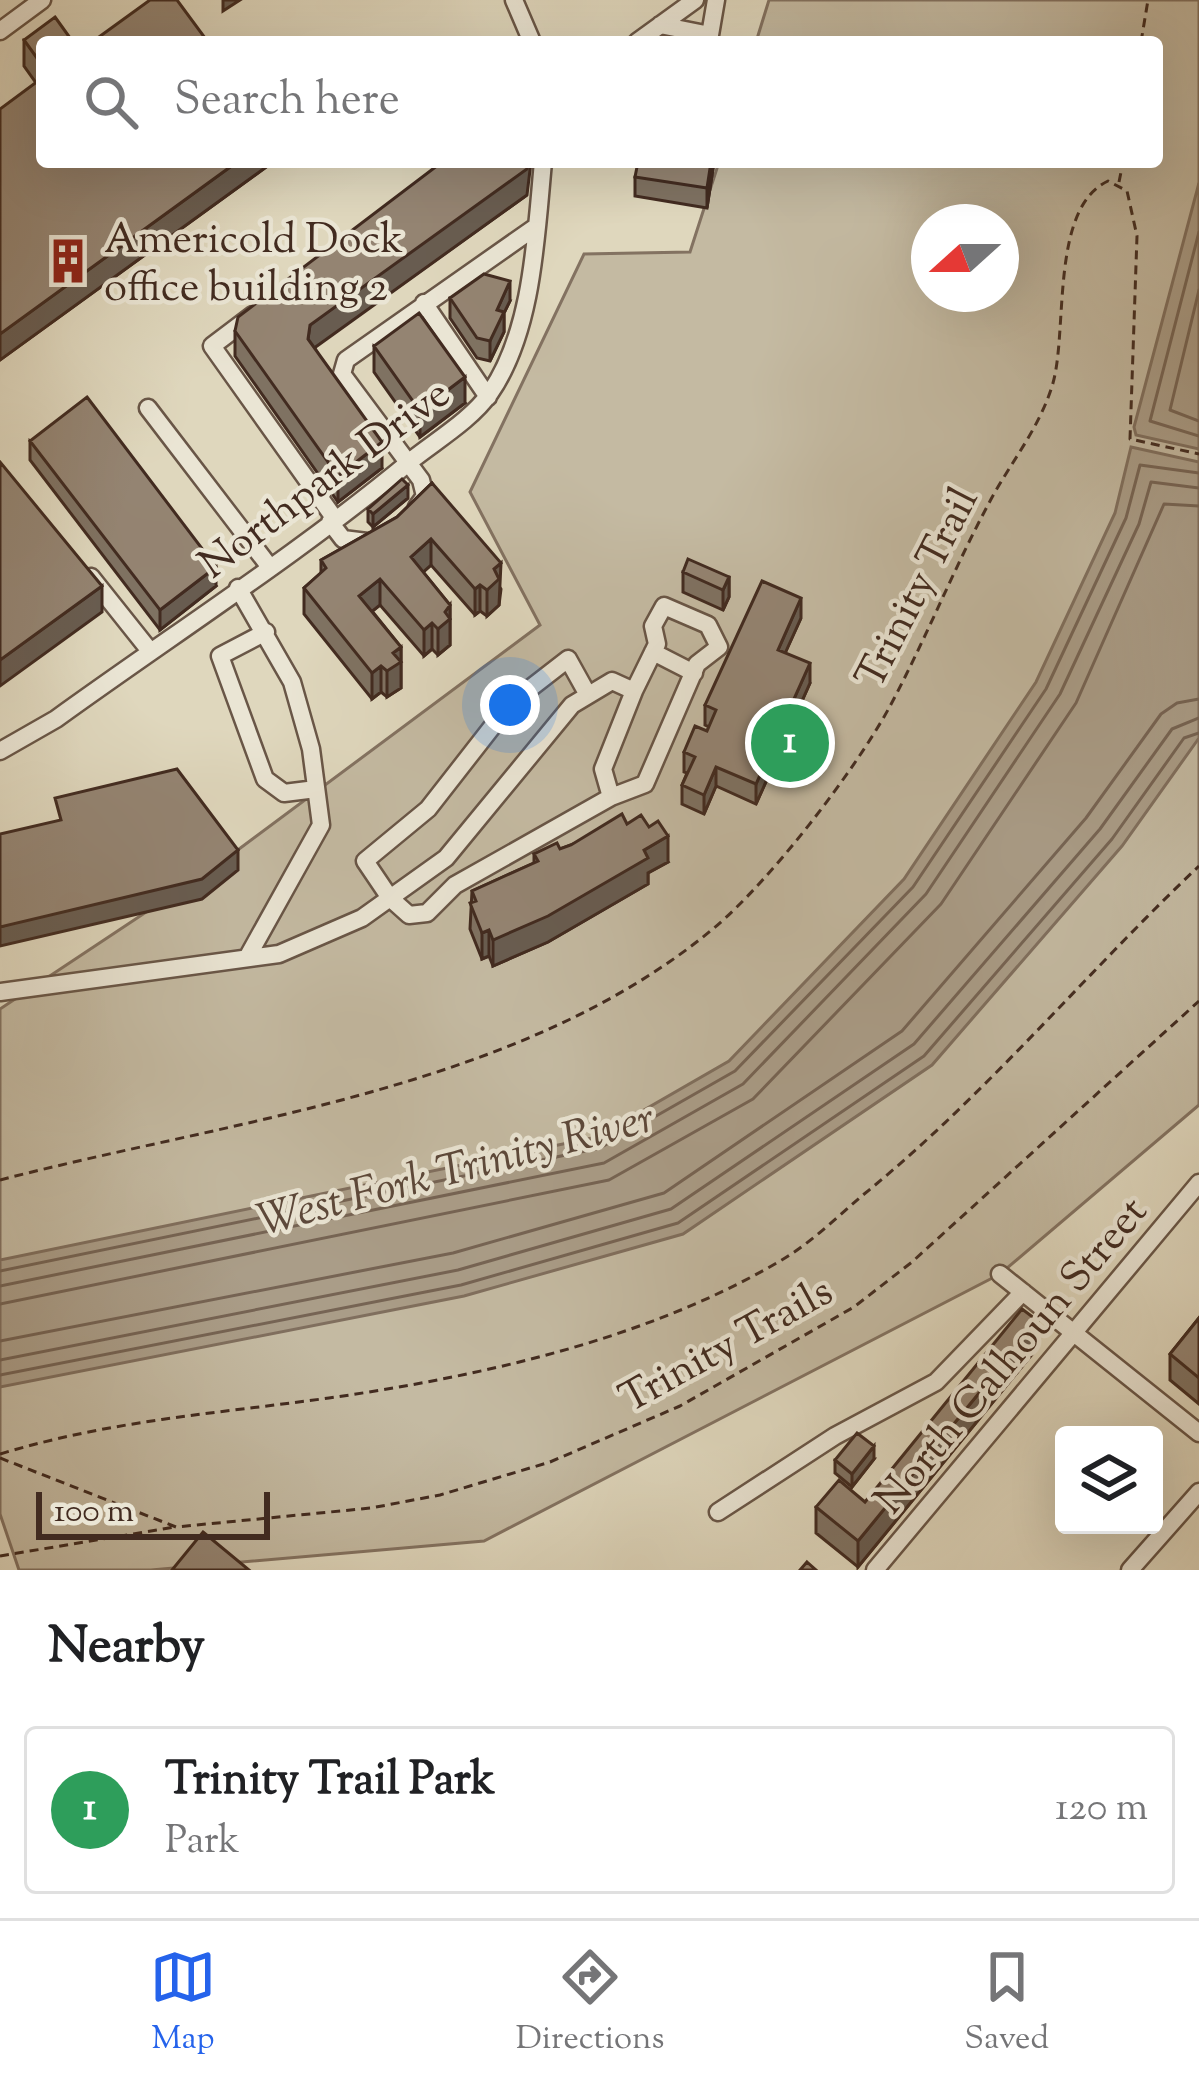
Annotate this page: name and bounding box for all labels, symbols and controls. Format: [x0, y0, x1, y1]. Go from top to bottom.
search box [36, 36, 1163, 168]
icon: search [78, 69, 144, 135]
text: Search here [174, 70, 400, 135]
north arrow [911, 204, 1019, 312]
place label: Americold Dock office building 2 [104, 212, 403, 320]
building icon: Americold Dock office building 2 [43, 236, 93, 286]
street label: Northpark Drive [188, 367, 464, 595]
street label: Trinity Trail [843, 478, 996, 700]
your location [480, 675, 540, 735]
pin: 1 [751, 698, 829, 788]
water label: West Fork Trinity River [251, 1088, 662, 1257]
street label: North Calhoun Street [862, 1186, 1164, 1529]
street label: Trinity Trails [610, 1264, 845, 1431]
map controls [1055, 1426, 1163, 1534]
button: layers [1055, 1426, 1163, 1534]
scale bar [36, 1486, 270, 1539]
text: 100 m [54, 1489, 134, 1537]
text: Nearby [48, 1612, 205, 1685]
text: Trinity Trail Park [165, 1750, 495, 1815]
text: 1 [83, 1782, 97, 1838]
text: 120 m [1055, 1782, 1148, 1838]
text: Park [165, 1815, 240, 1871]
tab: Map [150, 1944, 216, 2064]
tab: Directions [516, 1944, 665, 2064]
tab: Saved [964, 1944, 1049, 2064]

